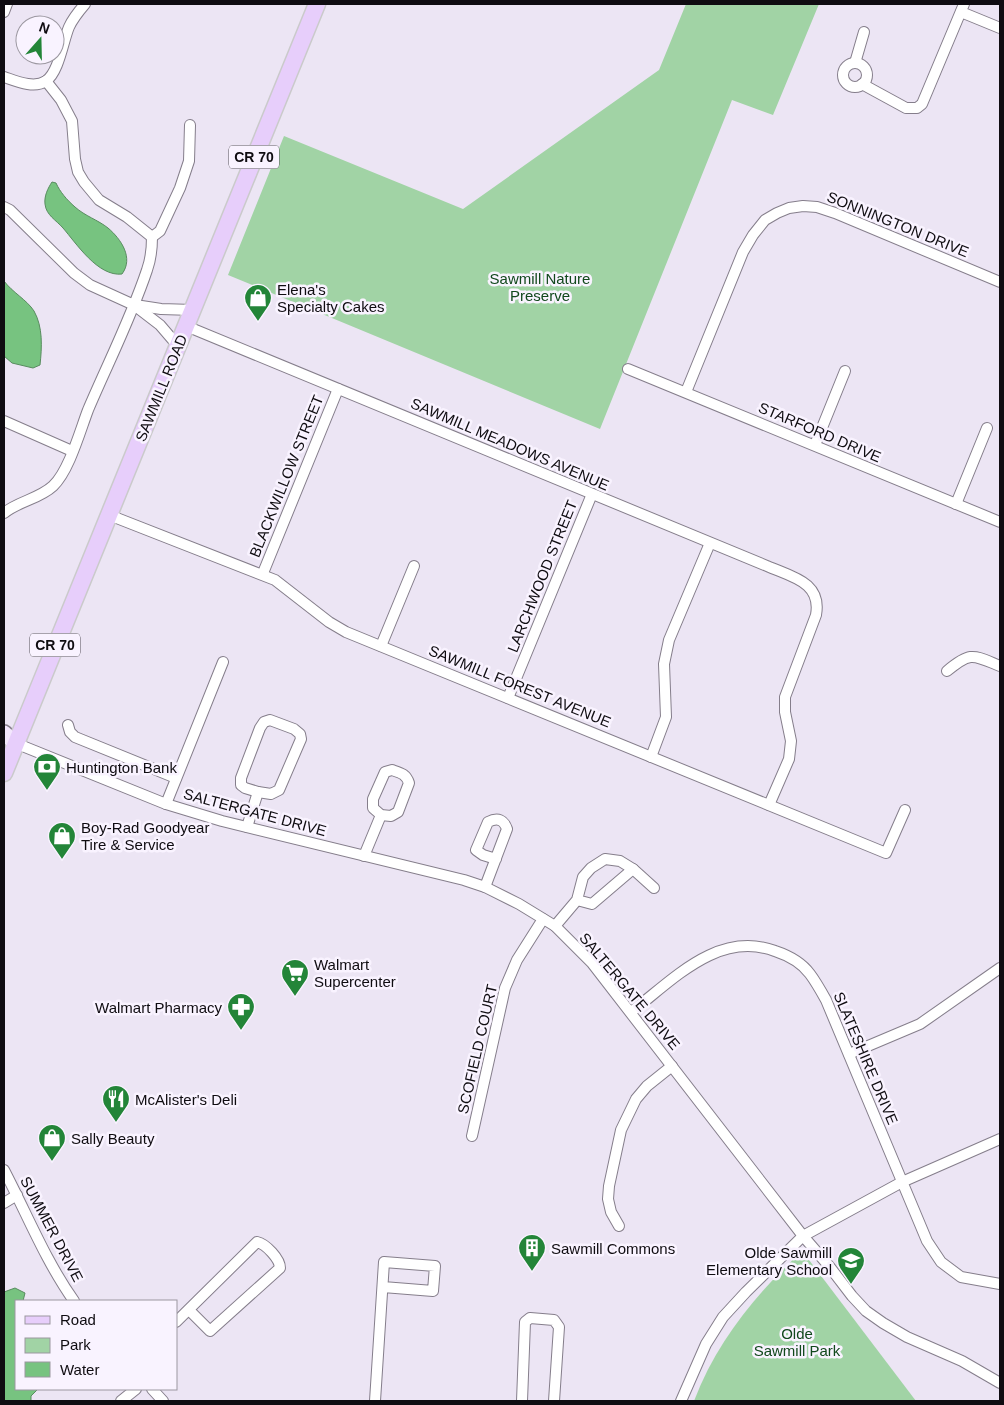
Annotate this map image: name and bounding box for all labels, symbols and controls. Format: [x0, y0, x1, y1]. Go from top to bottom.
north arrow [15, 15, 65, 65]
text: N [37, 19, 52, 37]
road number: CR 70 [229, 146, 279, 168]
street label: SONNINGTON DRIVE [825, 188, 971, 260]
park label: Sawmill Nature Preserve [490, 270, 590, 304]
place label: Elena's Specialty Cakes [277, 281, 385, 315]
shop icon: Elena's Specialty Cakes [243, 283, 273, 322]
street label: SAWMILL ROAD [132, 332, 190, 444]
street label: BLACKWILLOW STREET [246, 392, 326, 560]
street label: SAWMILL MEADOWS AVENUE [408, 394, 612, 494]
street label: STARFORD DRIVE [756, 399, 884, 465]
street label: LARCHWOOD STREET [504, 497, 580, 655]
road number: CR 70 [30, 634, 80, 656]
street label: SAWMILL FOREST AVENUE [426, 642, 614, 730]
bank icon: Huntington Bank [32, 752, 62, 791]
place label: Huntington Bank [66, 759, 177, 776]
street label: SALTERGATE DRIVE [182, 785, 328, 839]
place label: Boy-Rad Goodyear Tire & Service [81, 819, 209, 853]
shop icon: Boy-Rad Goodyear Tire & Service [47, 821, 77, 860]
street label: SALTERGATE DRIVE [576, 929, 684, 1053]
place label: Walmart Supercenter [314, 956, 396, 990]
supermarket icon: Walmart Supercenter [280, 958, 310, 997]
street label: SCOFIELD COURT [454, 983, 500, 1115]
street label: SLATESHIRE DRIVE [830, 989, 902, 1127]
pharmacy icon: Walmart Pharmacy [226, 992, 256, 1031]
place label: Walmart Pharmacy [95, 999, 222, 1016]
restaurant icon: McAlister's Deli [101, 1084, 131, 1123]
place label: McAlister's Deli [135, 1091, 237, 1108]
shop icon: Sally Beauty [37, 1123, 67, 1162]
place label: Sally Beauty [71, 1130, 155, 1147]
street label: SUMMER DRIVE [17, 1173, 87, 1285]
building icon: Sawmill Commons [517, 1233, 547, 1272]
place label: Sawmill Commons [551, 1240, 675, 1257]
place label: Olde Sawmill Elementary School [706, 1244, 832, 1278]
school or university icon: Olde Sawmill Elementary School [836, 1246, 866, 1285]
legend [15, 1300, 178, 1390]
text: Road [60, 1311, 96, 1328]
park label: Olde Sawmill Park [754, 1325, 841, 1359]
text: Park [60, 1336, 91, 1353]
text: Water [60, 1361, 99, 1378]

